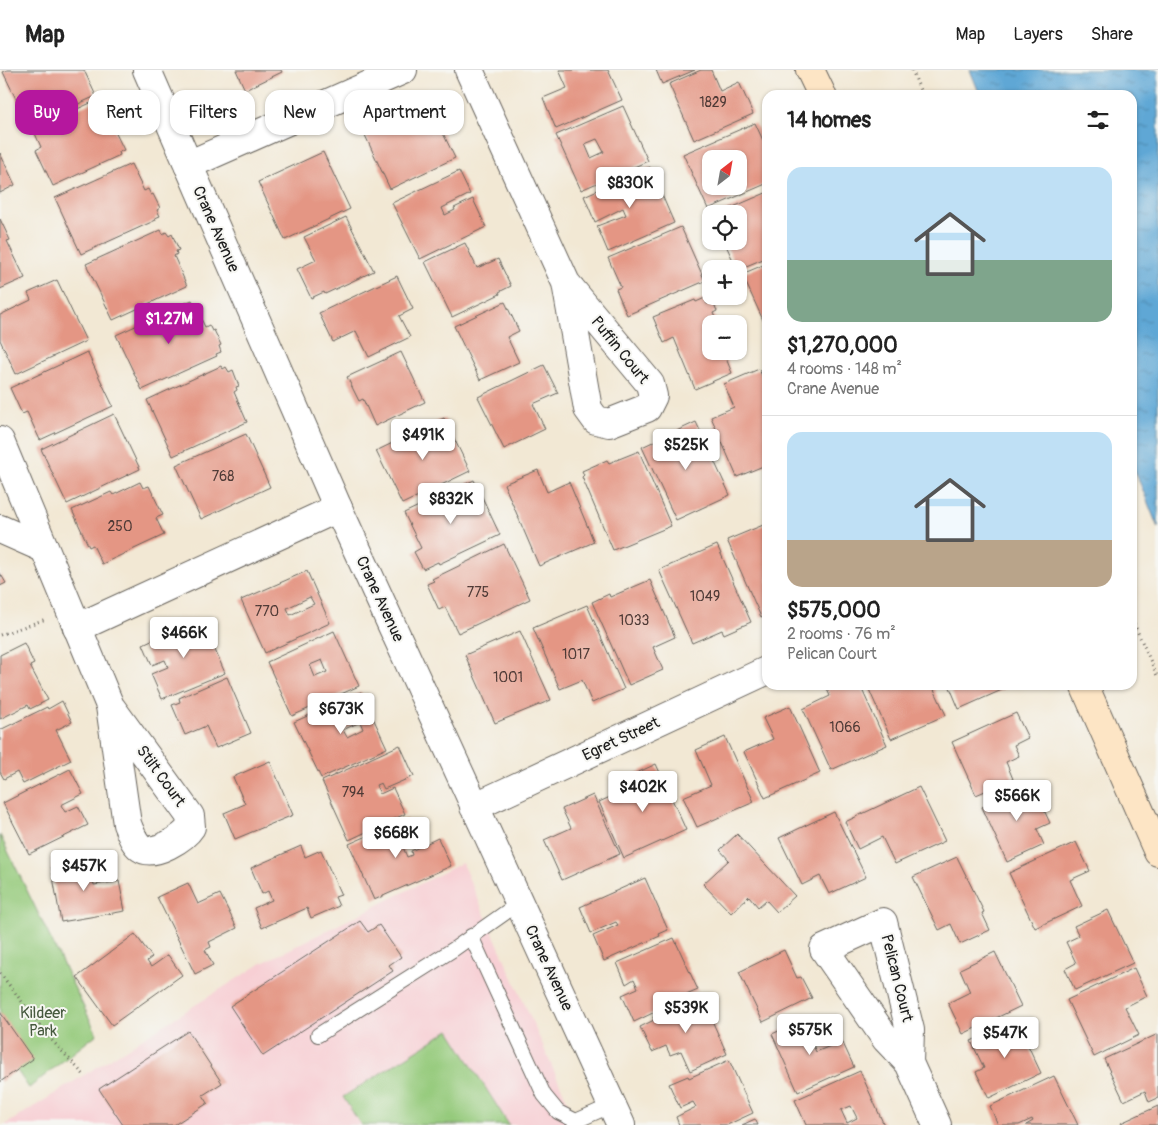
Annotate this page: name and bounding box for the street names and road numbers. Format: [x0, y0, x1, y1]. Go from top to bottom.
street label: Crane Avenue [188, 183, 244, 275]
street label: Puffin Court [587, 312, 654, 388]
street label: Crane Avenue [351, 553, 409, 645]
street label: Egret Street [579, 712, 663, 766]
street label: Stilt Court [132, 741, 190, 811]
street label: Crane Avenue [520, 922, 578, 1014]
street label: Pelican Court [876, 932, 918, 1024]

